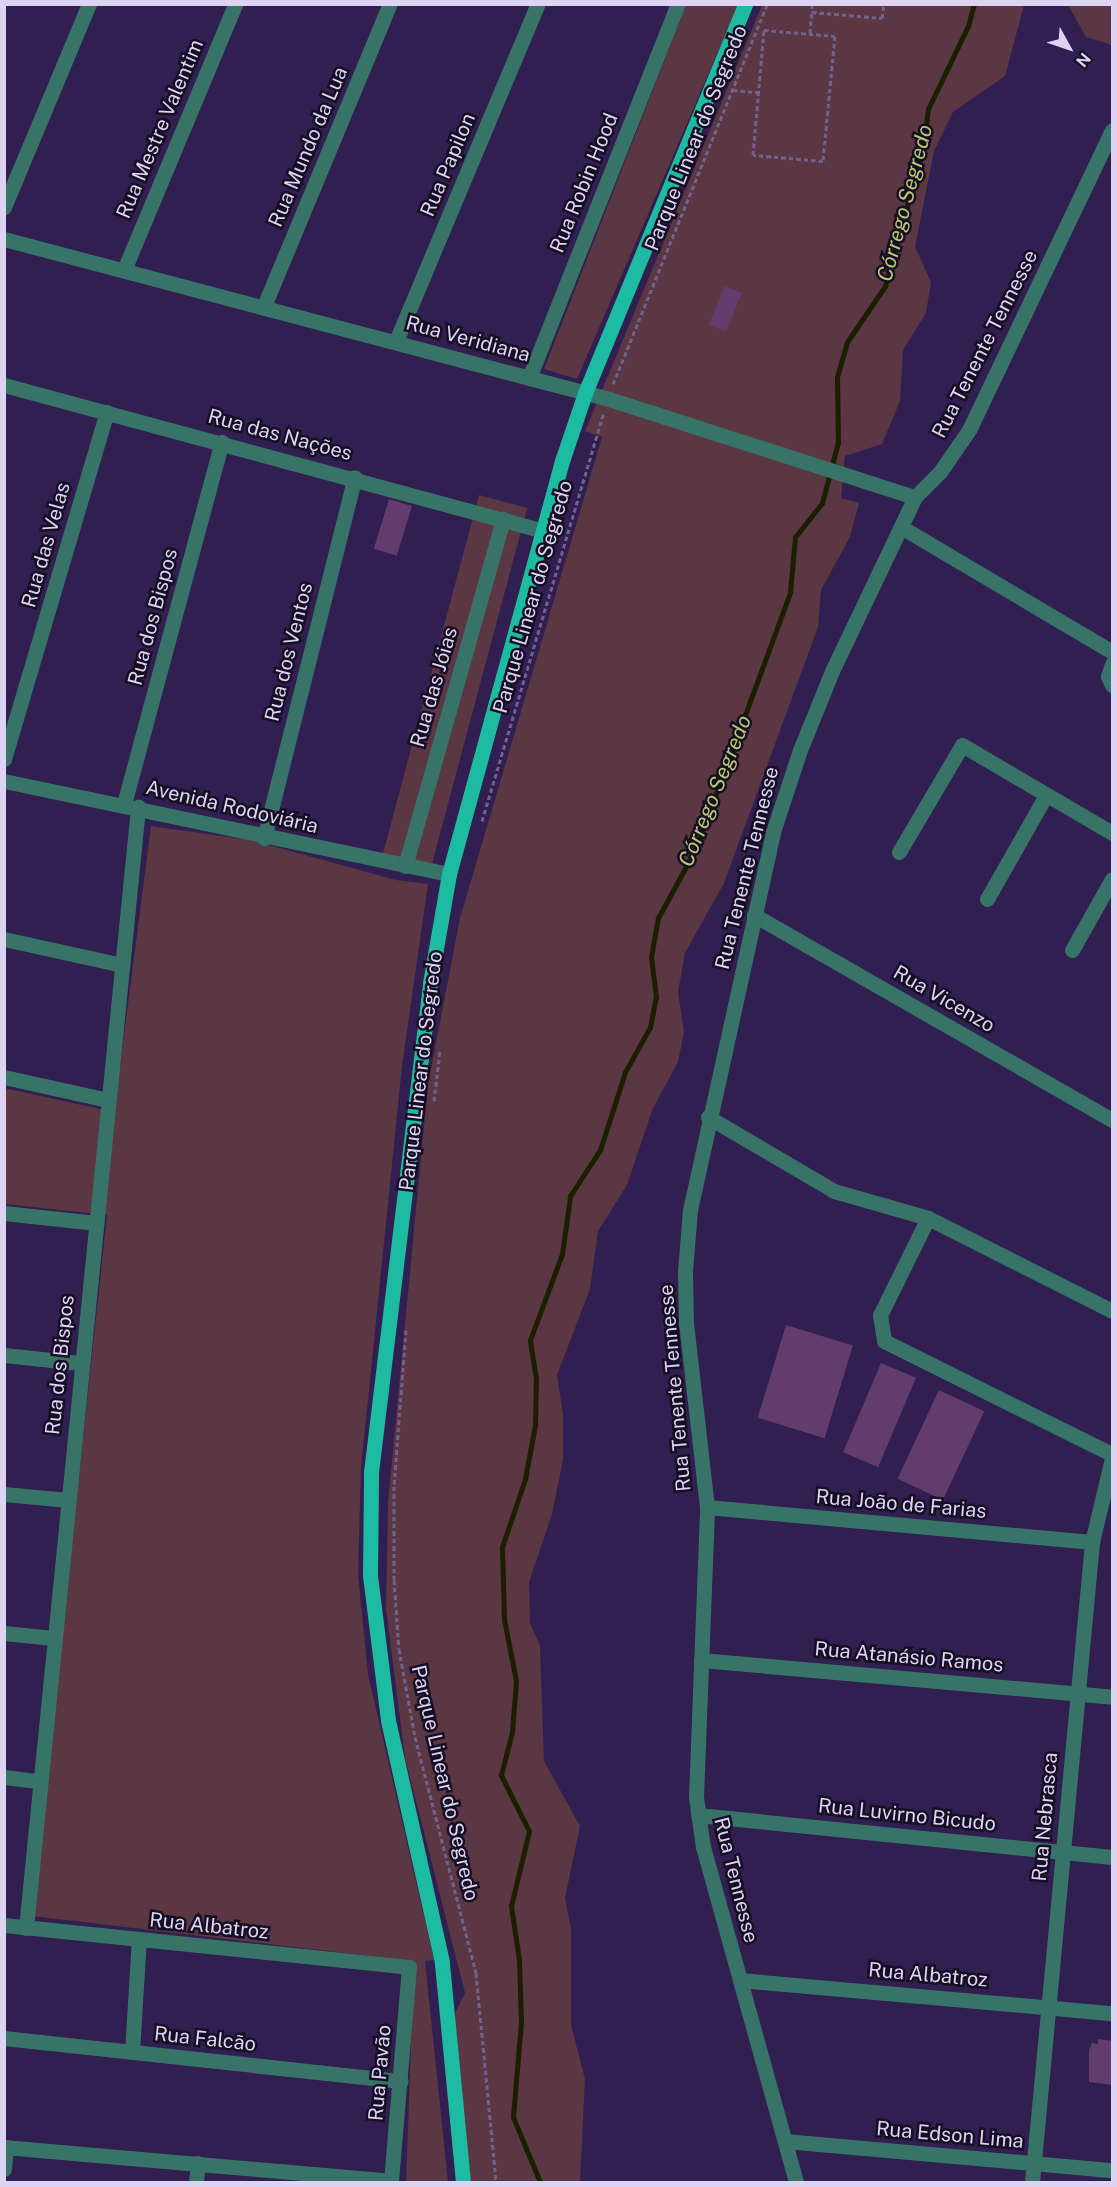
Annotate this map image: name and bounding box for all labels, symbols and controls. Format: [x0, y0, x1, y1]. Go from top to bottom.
north arrow [1039, 18, 1099, 78]
street label: Parque Linear do Segredo [640, 22, 752, 254]
street label: Rua Mestre Valentim [111, 35, 209, 223]
text: N [1072, 49, 1094, 71]
street label: Rua Mundo da Lua [263, 63, 353, 231]
street label: Rua Papilon [415, 110, 481, 220]
street label: Rua Robin Hood [545, 110, 623, 256]
water label: Córrego Segredo [872, 122, 938, 284]
street label: Rua Tenente Tennesse [927, 246, 1043, 442]
street label: Rua Veridiana [403, 311, 533, 367]
street label: Rua das Nações [205, 404, 355, 466]
street label: Parque Linear do Segredo [488, 478, 578, 716]
street label: Rua das Velas [17, 479, 75, 611]
street label: Rua dos Bispos [123, 546, 183, 688]
street label: Rua dos Ventos [260, 580, 318, 724]
street label: Rua das Jóias [405, 624, 463, 750]
water label: Córrego Segredo [673, 712, 757, 870]
street label: Rua Tenente Tennesse [710, 764, 784, 972]
street label: Avenida Rodoviária [144, 776, 320, 838]
street label: Parque Linear do Segredo [394, 950, 448, 1192]
street label: Rua Vicenzo [889, 960, 999, 1038]
street label: Rua Tenente Tennesse [654, 1283, 696, 1493]
street label: Rua dos Bispos [41, 1294, 79, 1436]
street label: Rua João de Farias [814, 1485, 988, 1523]
street label: Rua Atanásio Ramos [814, 1637, 1004, 1677]
street label: Parque Linear do Segredo [406, 1663, 484, 1903]
street label: Rua Nebrasca [1027, 1751, 1063, 1883]
street label: Rua Luvirno Bicudo [817, 1794, 997, 1836]
street label: Rua Tennesse [709, 1815, 763, 1945]
street label: Rua Albatroz [148, 1908, 270, 1944]
street label: Rua Albatroz [867, 1958, 989, 1992]
street label: Rua Falcão [153, 2022, 257, 2056]
street label: Rua Pavão [364, 2024, 396, 2122]
street label: Rua Edson Lima [875, 2117, 1025, 2153]

